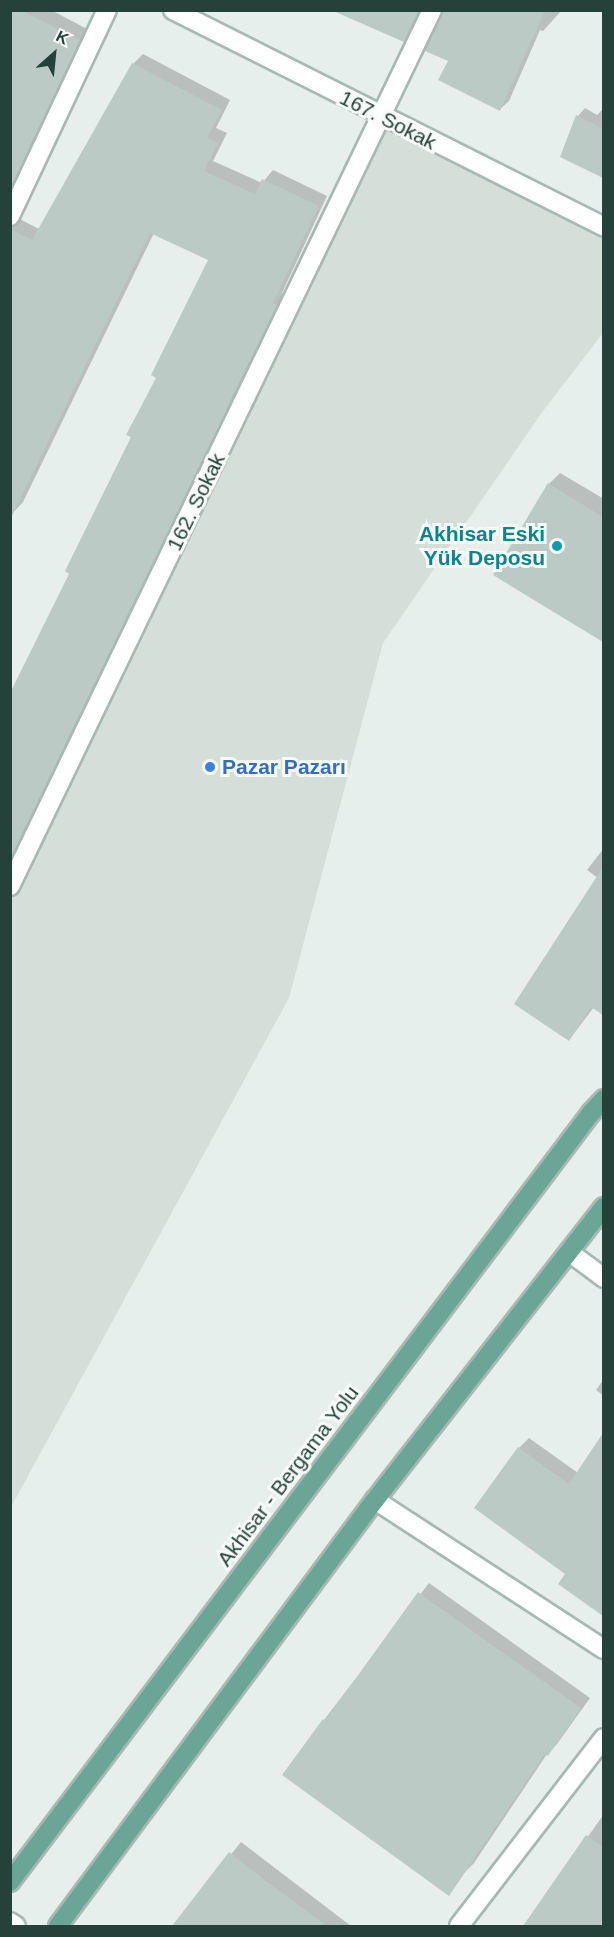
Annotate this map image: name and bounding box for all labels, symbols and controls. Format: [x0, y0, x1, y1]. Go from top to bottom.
north arrow [24, 24, 84, 84]
text: K [53, 27, 71, 48]
street label: 167. Sokak [335, 85, 441, 155]
street label: 162. Sokak [162, 449, 230, 555]
place label: Akhisar Eski Yük Deposu [419, 521, 545, 571]
marker: Akhisar Eski Yük Deposu [550, 539, 564, 553]
place label: Pazar Pazarı [222, 754, 346, 780]
marker: Pazar Pazarı [203, 760, 217, 774]
street label: Akhisar - Bergama Yolu [212, 1381, 364, 1571]

